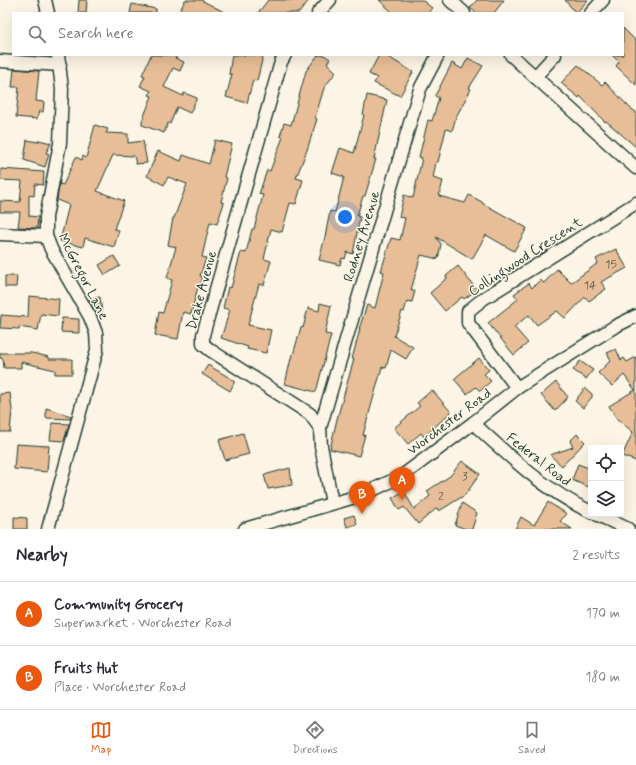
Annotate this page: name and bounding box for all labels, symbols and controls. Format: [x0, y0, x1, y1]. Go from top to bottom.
search box [12, 12, 624, 56]
icon: search [26, 23, 48, 45]
text: Search here [58, 24, 134, 44]
street label: Rodney Avenue [340, 188, 384, 284]
your location [335, 207, 355, 227]
street label: Collingwood Crescent [465, 213, 588, 302]
street label: McGregor Lane [52, 230, 113, 324]
street label: Drake Avenue [183, 248, 221, 332]
house number: 15 [605, 257, 617, 273]
house number: 14 [584, 278, 596, 294]
street label: Worchester Road [404, 384, 495, 459]
street label: Federal Road [502, 429, 574, 491]
map controls [588, 445, 624, 517]
button: locate [588, 445, 624, 481]
pin: A [389, 467, 415, 500]
house number: 3 [462, 469, 468, 485]
pin: B [349, 481, 375, 514]
button: layers [588, 481, 624, 517]
house number: 2 [438, 489, 444, 505]
text: Nearby [16, 544, 68, 566]
text: 2 results [573, 547, 620, 564]
text: Community Grocery [54, 595, 183, 615]
text: A [25, 605, 33, 622]
text: 170 m [586, 605, 620, 622]
text: Supermarket · Worchester Road [54, 615, 232, 632]
text: Fruits Hut [54, 659, 118, 679]
text: B [25, 669, 33, 686]
text: 180 m [585, 669, 620, 686]
text: Place · Worchester Road [54, 679, 186, 696]
tab: Map [90, 719, 112, 757]
tab: Directions [292, 719, 338, 757]
tab: Saved [518, 719, 546, 757]

